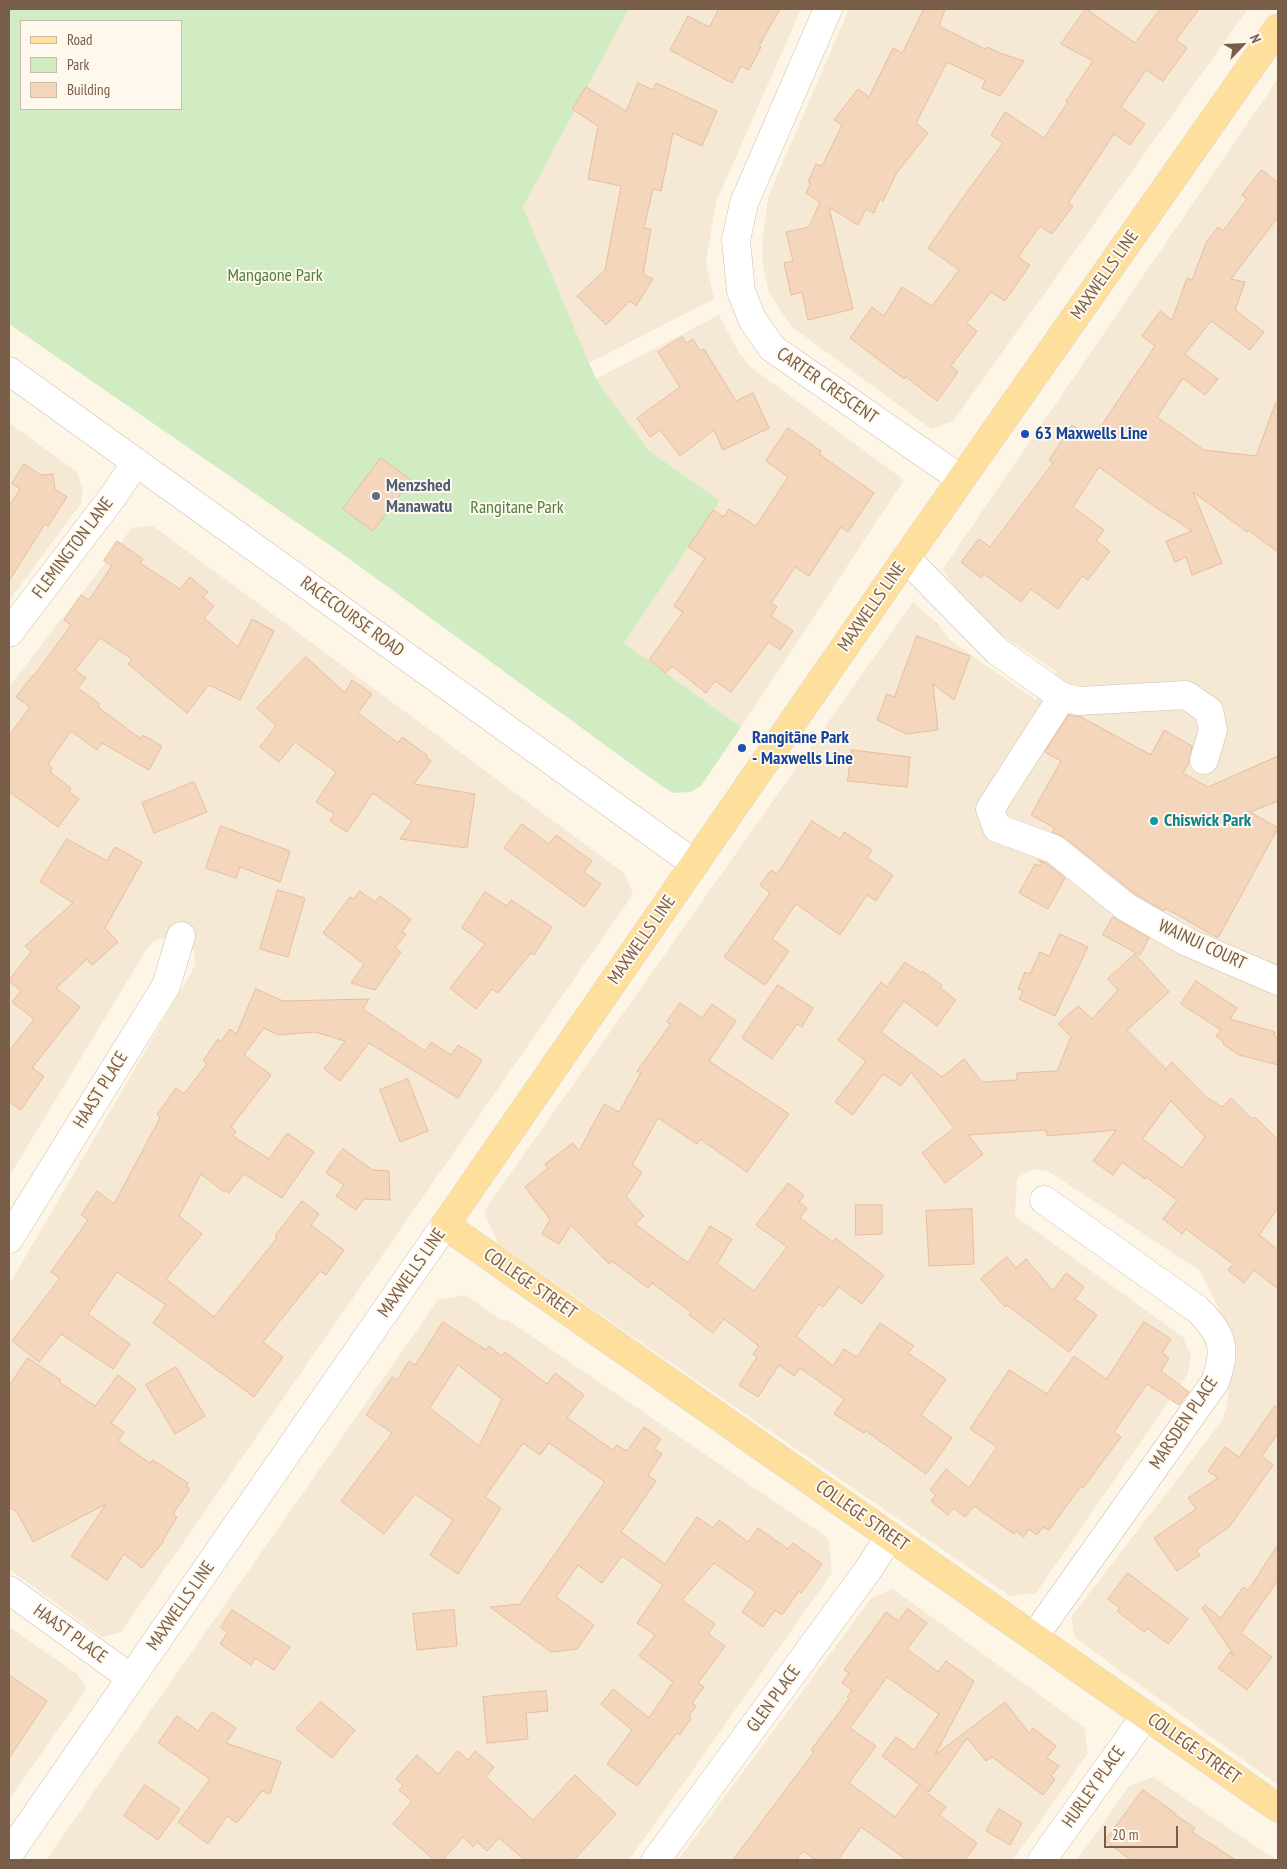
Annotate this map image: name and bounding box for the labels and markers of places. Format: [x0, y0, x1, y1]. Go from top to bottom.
place label: 63 Maxwells Line [1035, 423, 1148, 445]
marker: 63 Maxwells Line [1019, 428, 1031, 440]
place label: Menzshed Manawatu [386, 475, 452, 518]
marker: Menzshed Manawatu [370, 490, 382, 502]
place label: Rangitāne Park - Maxwells Line [752, 727, 853, 770]
marker: Rangitāne Park - Maxwells Line [736, 742, 748, 754]
place label: Chiswick Park [1164, 810, 1251, 832]
marker: Chiswick Park [1148, 815, 1160, 827]

